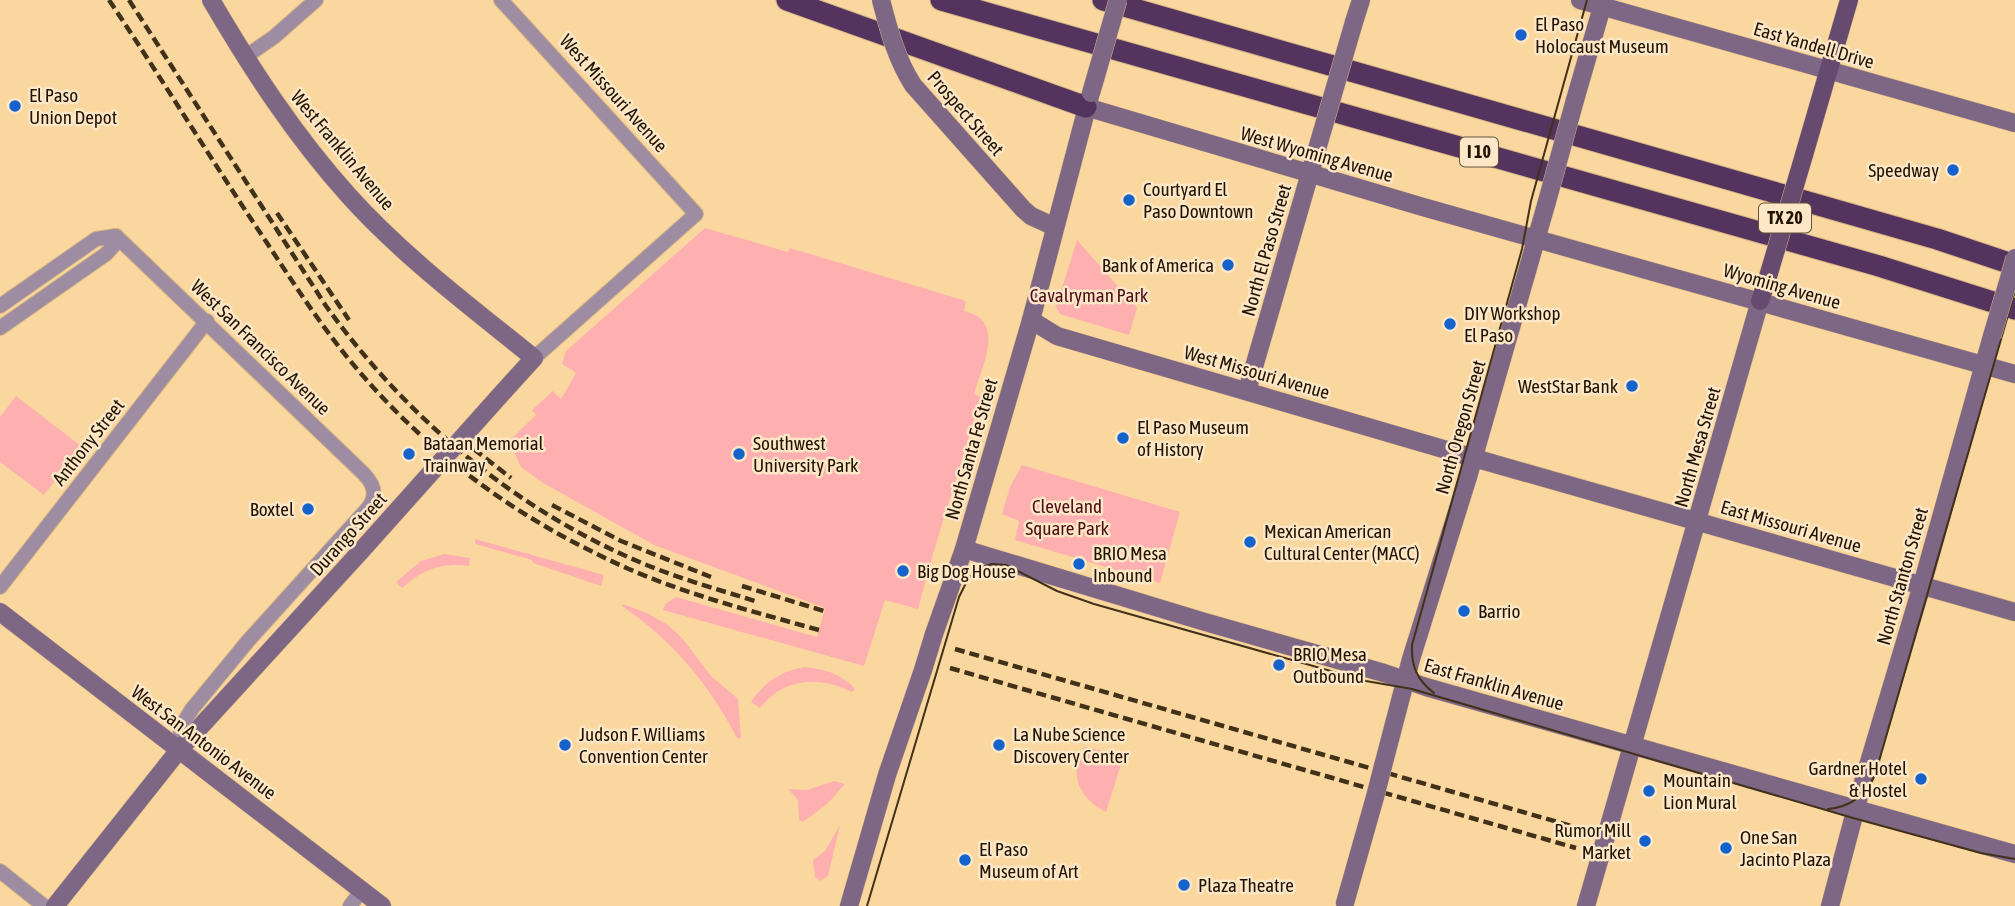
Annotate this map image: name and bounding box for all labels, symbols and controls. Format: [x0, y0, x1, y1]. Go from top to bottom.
place label: El Paso Holocaust Museum [1535, 13, 1669, 57]
street label: East Yandell Drive [1751, 17, 1877, 73]
marker: El Paso Holocaust Museum [1513, 27, 1529, 43]
street label: West Missouri Avenue [556, 30, 672, 156]
street label: Prospect Street [923, 66, 1009, 160]
place label: El Paso Union Depot [29, 84, 117, 128]
street label: West Franklin Avenue [287, 86, 399, 214]
marker: El Paso Union Depot [7, 98, 23, 114]
street label: West Wyoming Avenue [1238, 122, 1396, 186]
road number: I 10 [1460, 138, 1498, 167]
place label: Speedway [1868, 159, 1939, 181]
marker: Speedway [1945, 162, 1961, 178]
place label: Courtyard El Paso Downtown [1143, 178, 1254, 222]
street label: North El Paso Street [1237, 181, 1295, 319]
marker: Courtyard El Paso Downtown [1121, 192, 1137, 208]
road number: TX 20 [1759, 204, 1811, 232]
place label: Bank of America [1102, 254, 1214, 276]
marker: Bank of America [1220, 257, 1236, 273]
street label: Wyoming Avenue [1721, 259, 1843, 313]
street label: West San Francisco Avenue [187, 275, 335, 419]
park label: Cavalryman Park [1030, 284, 1149, 306]
place label: DIY Workshop El Paso [1464, 302, 1561, 346]
marker: DIY Workshop El Paso [1442, 316, 1458, 332]
street label: West Missouri Avenue [1182, 341, 1332, 403]
street label: North Oregon Street [1430, 357, 1490, 497]
place label: WestStar Bank [1518, 375, 1619, 397]
street label: North Santa Fe Street [940, 376, 1002, 522]
marker: WestStar Bank [1624, 378, 1640, 394]
street label: North Mesa Street [1669, 384, 1725, 510]
street label: Anthony Street [47, 394, 129, 490]
place label: El Paso Museum of History [1137, 416, 1249, 460]
marker: El Paso Museum of History [1115, 430, 1131, 446]
place label: Bataan Memorial Trainway [423, 432, 544, 476]
place label: Southwest University Park [753, 432, 859, 476]
marker: Bataan Memorial Trainway [401, 446, 417, 462]
marker: Southwest University Park [731, 446, 747, 462]
street label: Durango Street [305, 488, 391, 580]
park label: Cleveland Square Park [1025, 495, 1109, 539]
street label: East Missouri Avenue [1718, 495, 1864, 557]
place label: Boxtel [250, 498, 294, 520]
marker: Boxtel [300, 501, 316, 517]
street label: North Stanton Street [1872, 505, 1932, 647]
place label: Mexican American Cultural Center (MACC) [1264, 520, 1420, 564]
marker: Mexican American Cultural Center (MACC) [1242, 534, 1258, 550]
place label: BRIO Mesa Inbound [1093, 542, 1167, 586]
marker: BRIO Mesa Inbound [1071, 556, 1087, 572]
place label: Big Dog House [917, 560, 1016, 582]
marker: Big Dog House [895, 563, 911, 579]
place label: Barrio [1478, 600, 1520, 622]
marker: Barrio [1456, 603, 1472, 619]
place label: BRIO Mesa Outbound [1293, 643, 1367, 687]
street label: East Franklin Avenue [1422, 654, 1566, 714]
marker: BRIO Mesa Outbound [1271, 657, 1287, 673]
street label: West San Antonio Avenue [127, 680, 281, 804]
place label: Judson F. Williams Convention Center [579, 723, 708, 767]
place label: La Nube Science Discovery Center [1013, 723, 1129, 767]
marker: Judson F. Williams Convention Center [557, 737, 573, 753]
marker: La Nube Science Discovery Center [991, 737, 1007, 753]
place label: Gardner Hotel & Hostel [1809, 757, 1907, 801]
place label: Mountain Lion Mural [1663, 769, 1736, 813]
marker: Gardner Hotel & Hostel [1913, 771, 1929, 787]
marker: Mountain Lion Mural [1641, 783, 1657, 799]
place label: Rumor Mill Market [1554, 819, 1631, 863]
place label: One San Jacinto Plaza [1740, 826, 1831, 870]
marker: Rumor Mill Market [1637, 833, 1653, 849]
place label: El Paso Museum of Art [979, 838, 1079, 882]
marker: One San Jacinto Plaza [1718, 840, 1734, 856]
marker: El Paso Museum of Art [957, 852, 973, 868]
place label: Plaza Theatre [1198, 874, 1294, 896]
marker: Plaza Theatre [1176, 877, 1192, 893]

